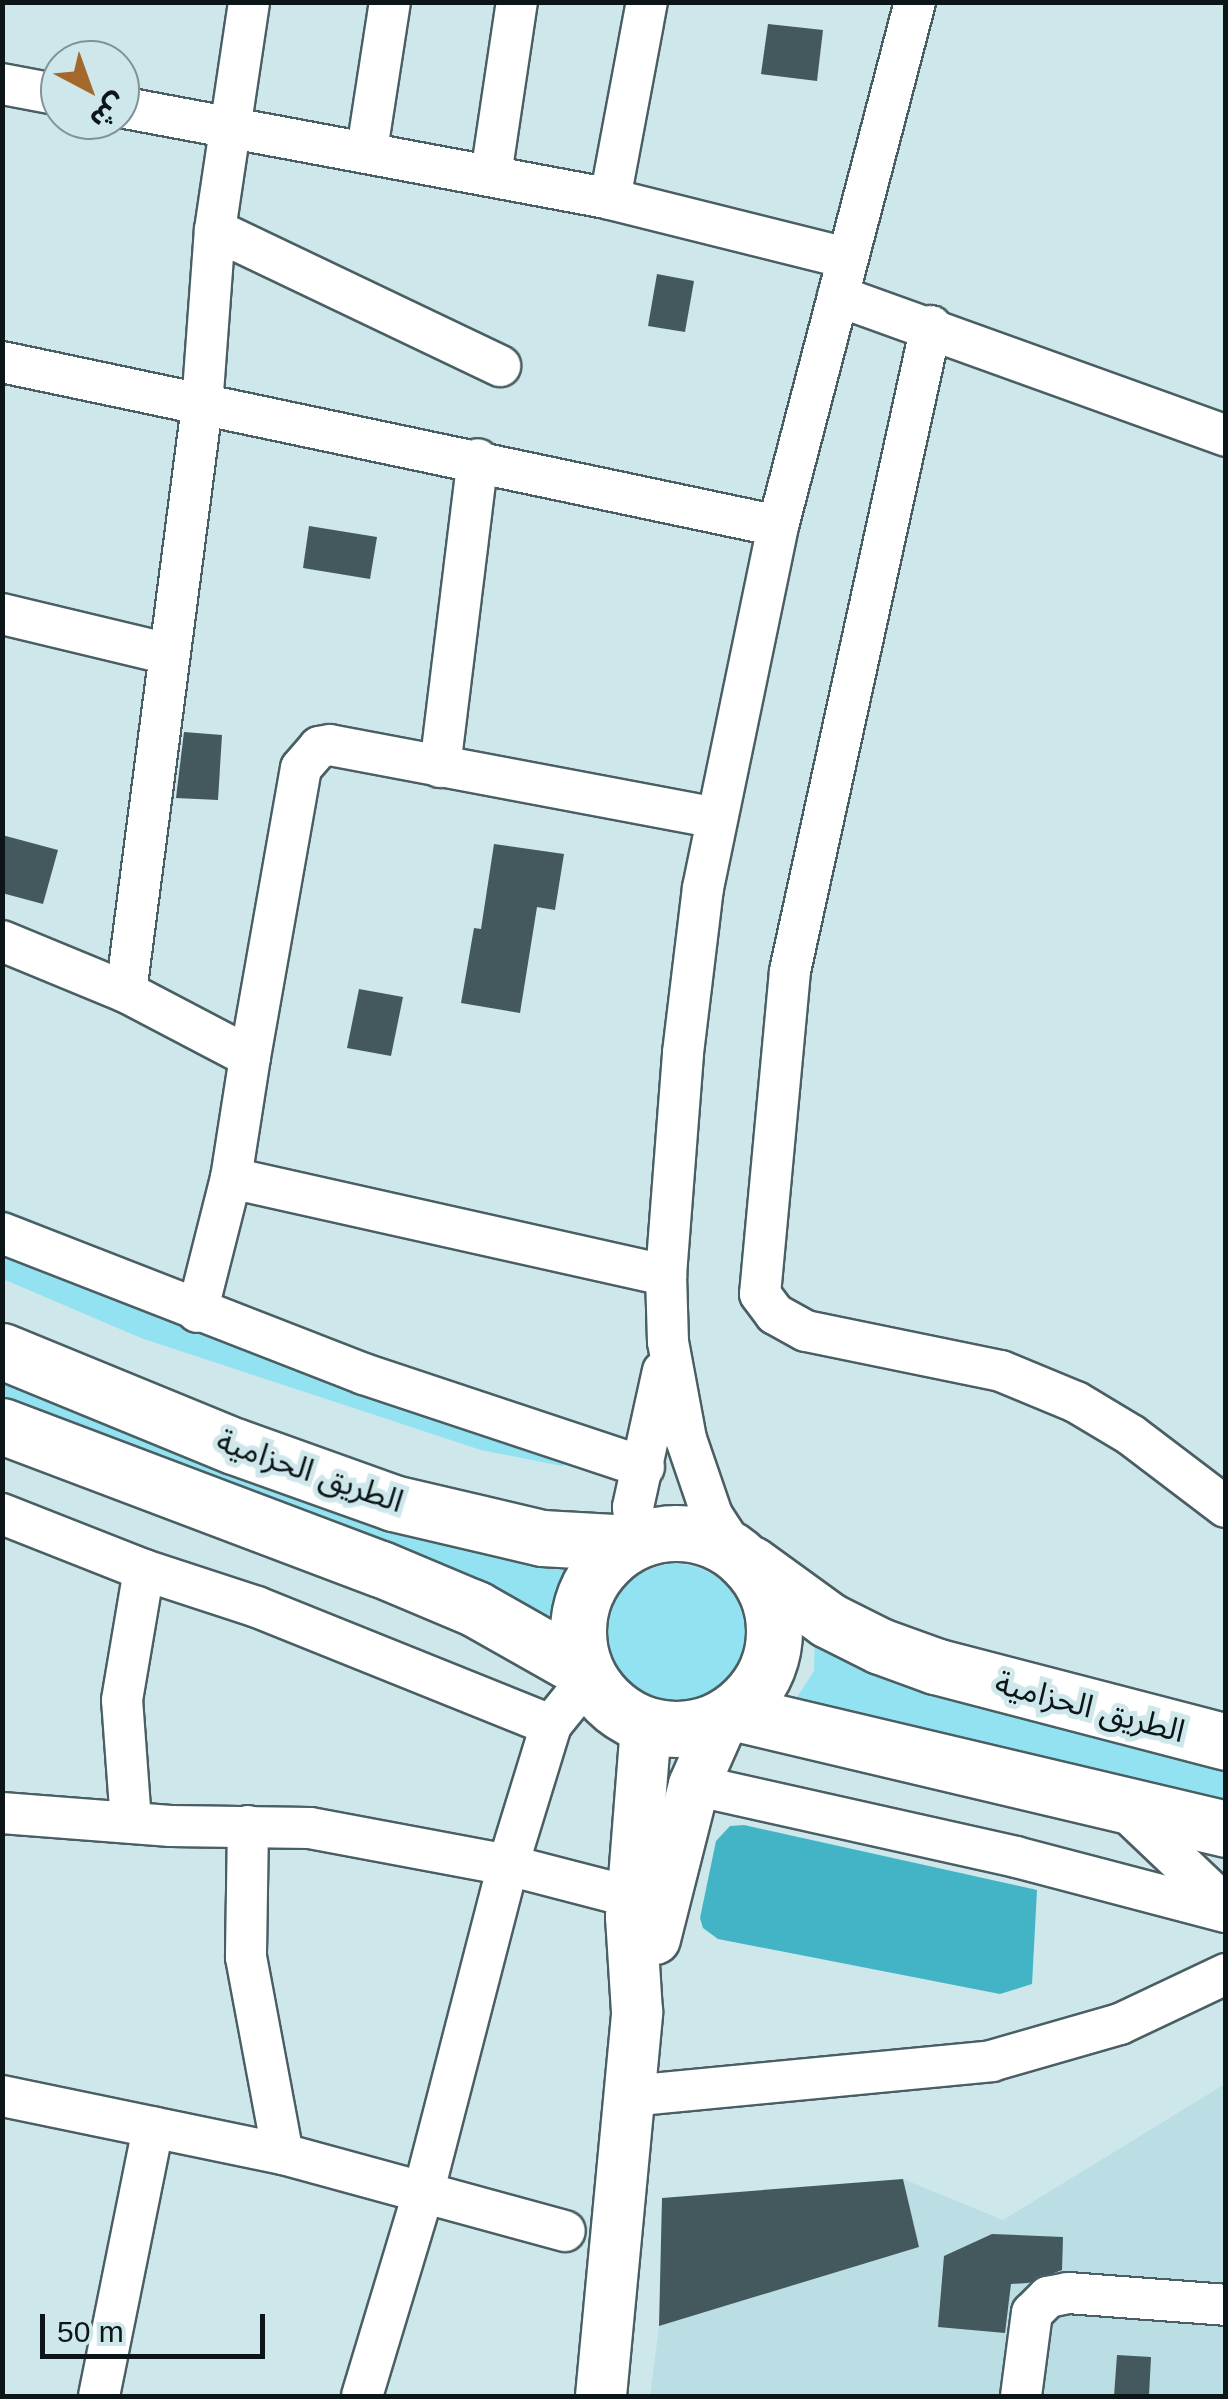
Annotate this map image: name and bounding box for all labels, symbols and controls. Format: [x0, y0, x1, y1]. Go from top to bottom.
north arrow [40, 40, 140, 140]
text: ش [84, 87, 133, 136]
street label: الطريق الحزامية [212, 1421, 408, 1521]
street label: الطريق الحزامية [991, 1663, 1189, 1751]
scale bar [45, 2294, 270, 2356]
text: 50 m [57, 2315, 124, 2348]

